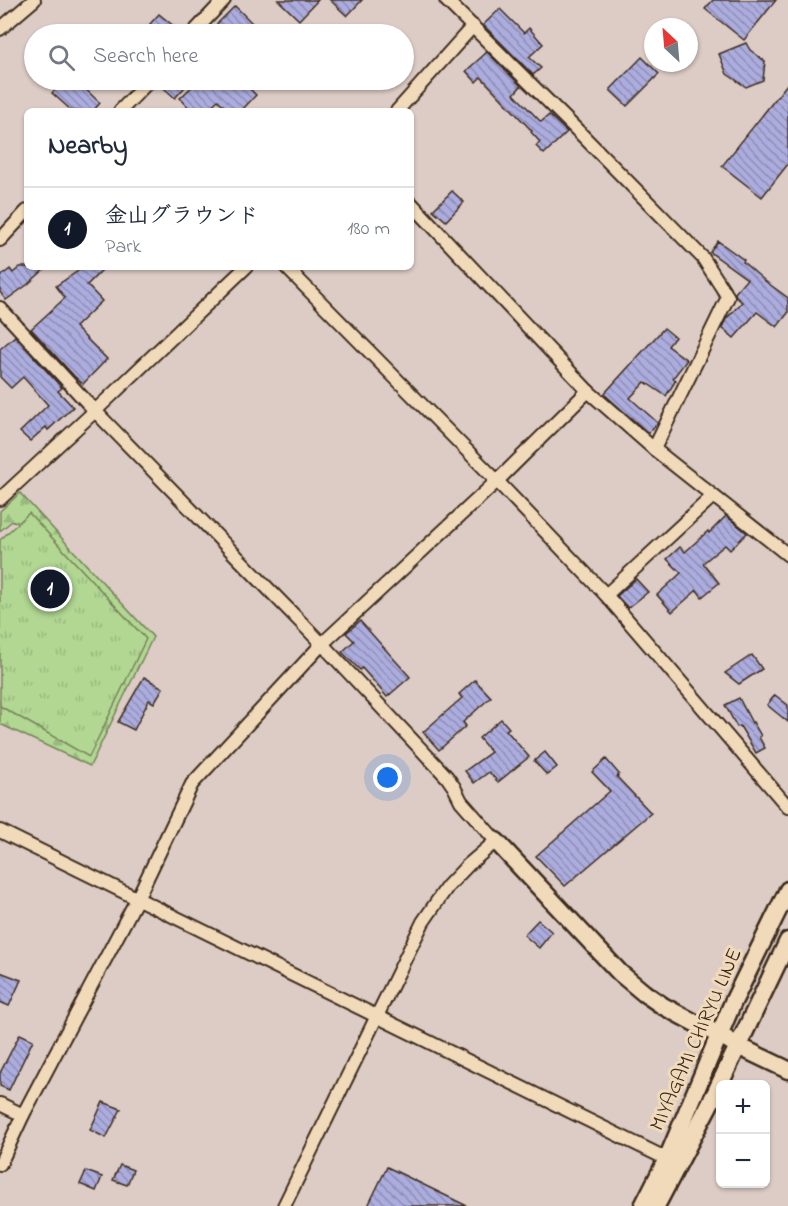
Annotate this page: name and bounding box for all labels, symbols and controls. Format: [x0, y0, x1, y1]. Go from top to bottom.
north arrow [644, 18, 698, 72]
search box [24, 24, 414, 90]
icon: search [45, 41, 78, 74]
text: Search here [93, 41, 198, 73]
text: Nearby [48, 128, 127, 166]
text: 金山グラウンド [105, 201, 259, 233]
text: 1 [64, 215, 71, 244]
text: 180 m [347, 215, 390, 244]
text: Park [105, 233, 141, 262]
pin: 1 [31, 566, 70, 612]
your location [373, 763, 402, 792]
street label: MIYAGAMI CHIRYU LINE [643, 944, 751, 1136]
map controls [716, 1080, 770, 1188]
button: + [716, 1080, 770, 1134]
button: − [716, 1134, 770, 1188]

